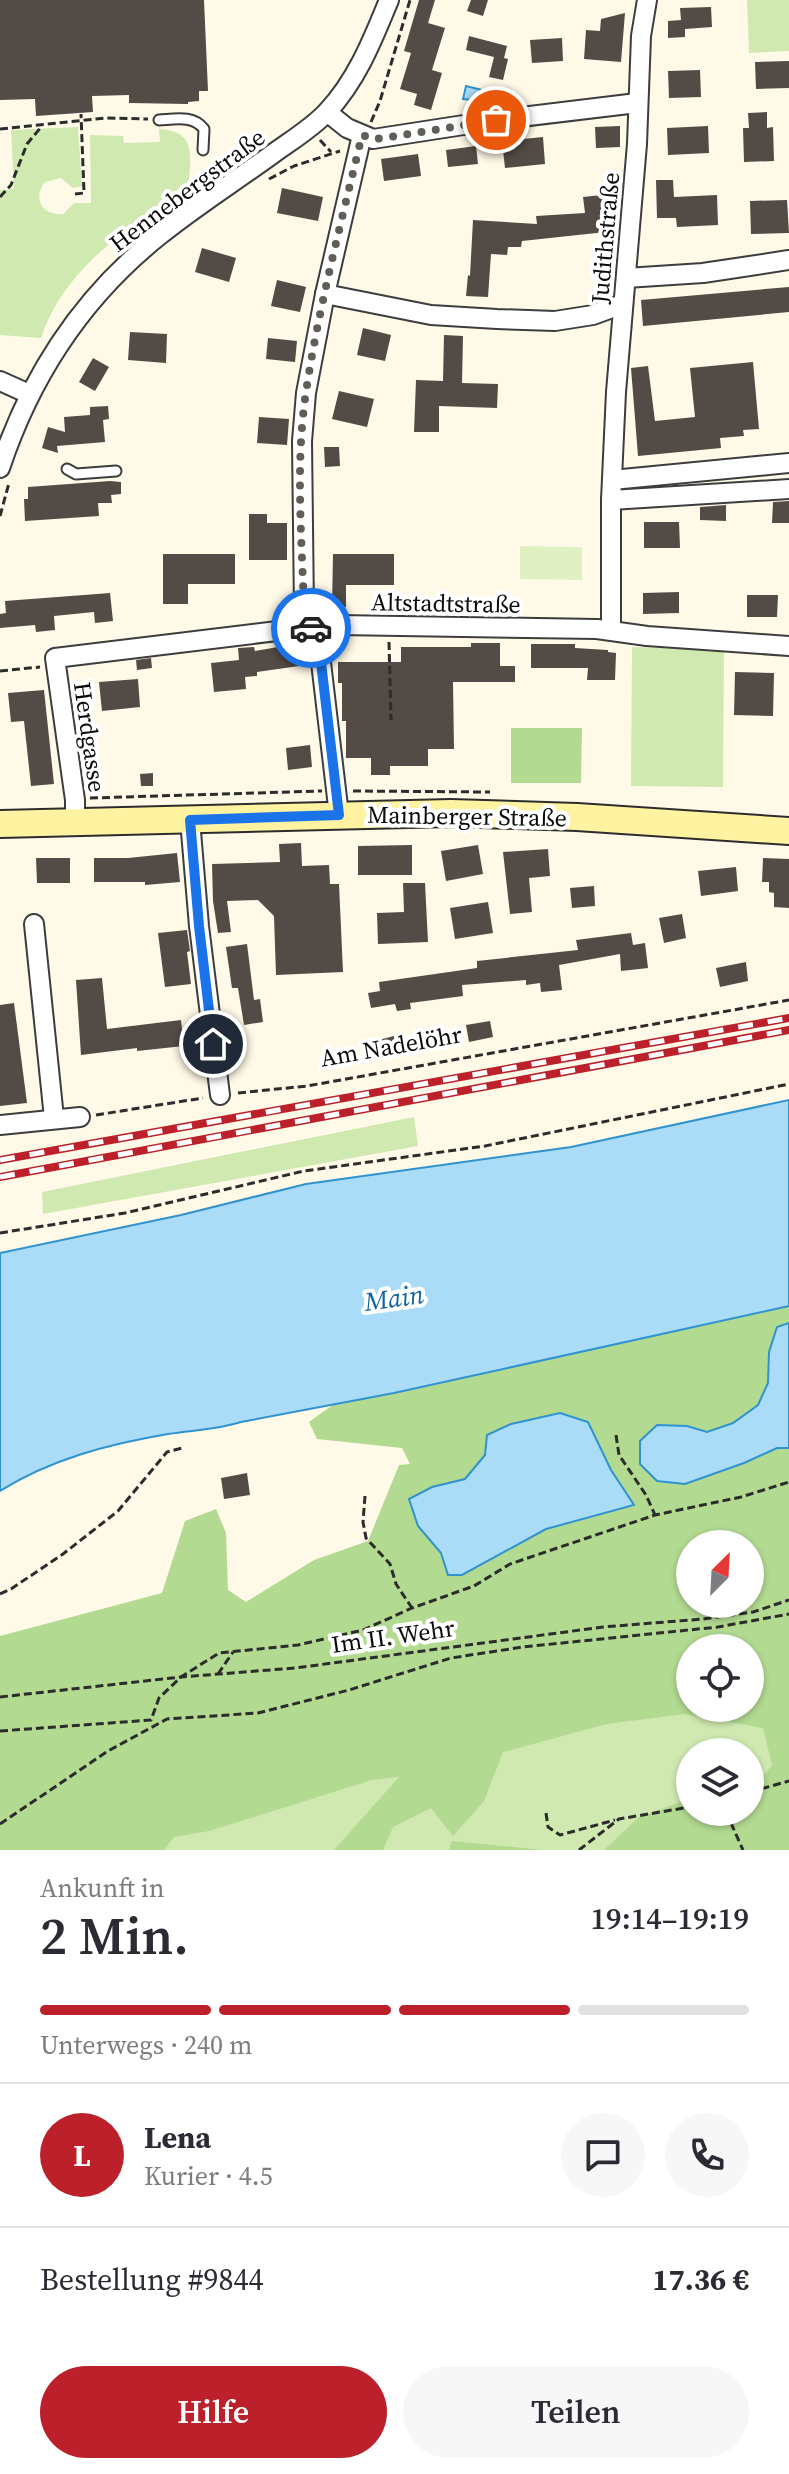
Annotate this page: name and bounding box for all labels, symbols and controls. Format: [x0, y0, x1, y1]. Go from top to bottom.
pin [462, 86, 530, 154]
icon: bag [474, 98, 518, 142]
street label: Hennebergstraße [102, 121, 272, 259]
street label: Judithstraße [583, 171, 627, 306]
street label: Altstadtstraße [371, 585, 521, 621]
courier [271, 588, 351, 668]
icon: car [289, 606, 333, 650]
street label: Herdgasse [66, 680, 114, 794]
street label: Mainberger Straße [367, 798, 567, 834]
pin [179, 1010, 247, 1078]
street label: Am Nadelöhr [318, 1017, 464, 1075]
icon: home [191, 1022, 235, 1066]
water label: Main [361, 1276, 426, 1320]
north arrow [676, 1530, 764, 1618]
map controls [676, 1530, 764, 1826]
street label: Im II. Wehr [329, 1611, 457, 1661]
button: locate [676, 1634, 764, 1722]
button: layers [676, 1738, 764, 1826]
text: Ankunft in [40, 1870, 164, 1906]
text: 19:14–19:19 [590, 1898, 749, 1939]
text: 2 Min. [40, 1900, 189, 1971]
text: Unterwegs · 240 m [40, 2027, 252, 2063]
button: chat [561, 2113, 645, 2197]
button: phone [665, 2113, 749, 2197]
text: Lena [144, 2117, 211, 2158]
text: L [73, 2135, 91, 2176]
text: Kurier · 4.5 [144, 2158, 273, 2194]
text: Bestellung #9844 [40, 2259, 264, 2300]
text: 17.36 € [652, 2259, 749, 2300]
button: Hilfe [40, 2366, 387, 2458]
button: Teilen [403, 2366, 749, 2458]

